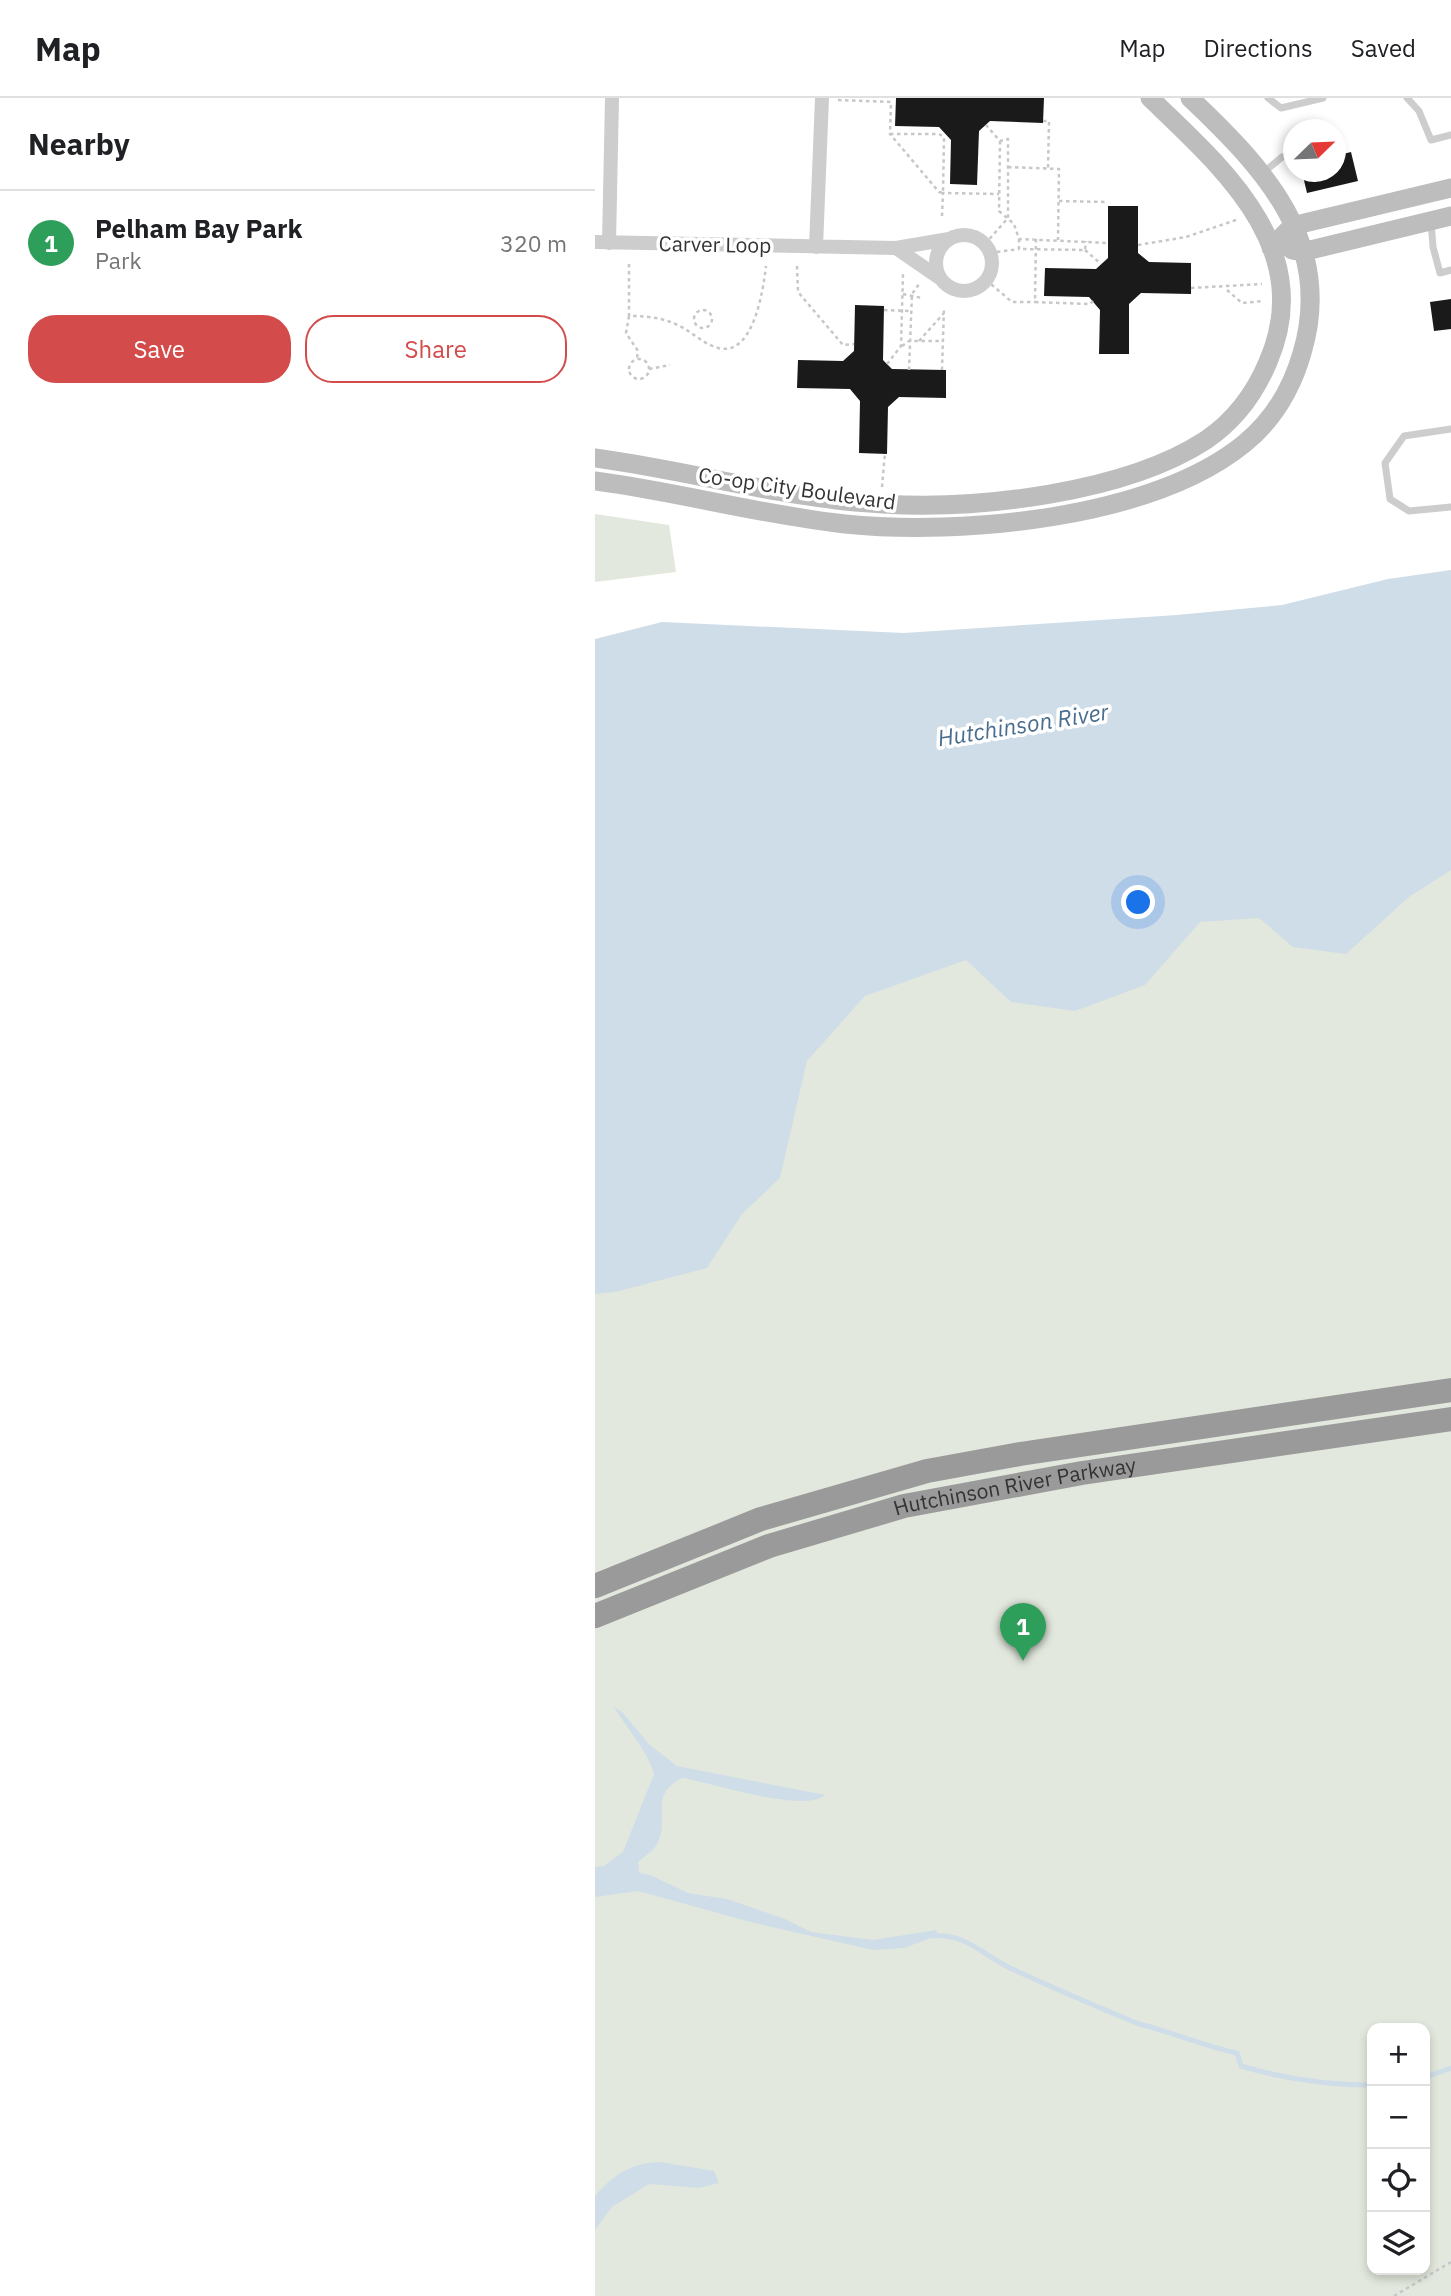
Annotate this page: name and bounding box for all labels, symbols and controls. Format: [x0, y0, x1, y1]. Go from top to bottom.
text: Map [35, 27, 101, 70]
text: Map [1119, 32, 1165, 64]
text: Directions [1203, 32, 1313, 64]
text: Saved [1351, 32, 1416, 64]
north arrow [1283, 119, 1346, 182]
text: Nearby [28, 124, 130, 163]
text: Pelham Bay Park [95, 211, 303, 245]
text: 1 [44, 228, 58, 258]
text: 320 m [500, 228, 567, 258]
street label: Carver Loop [659, 229, 772, 259]
text: Park [95, 245, 142, 275]
button: Save [28, 315, 291, 383]
button: Share [305, 315, 567, 383]
street label: Co-op City Boulevard [697, 460, 898, 516]
water label: Hutchinson River [935, 696, 1111, 752]
your location [1121, 885, 1155, 919]
street label: Hutchinson River Parkway [890, 1450, 1138, 1521]
pin: 1 [1000, 1603, 1046, 1661]
map controls [1367, 2023, 1430, 2275]
button: + [1367, 2023, 1430, 2086]
button: − [1367, 2086, 1430, 2149]
button: locate [1367, 2149, 1430, 2212]
button: layers [1367, 2212, 1430, 2275]

